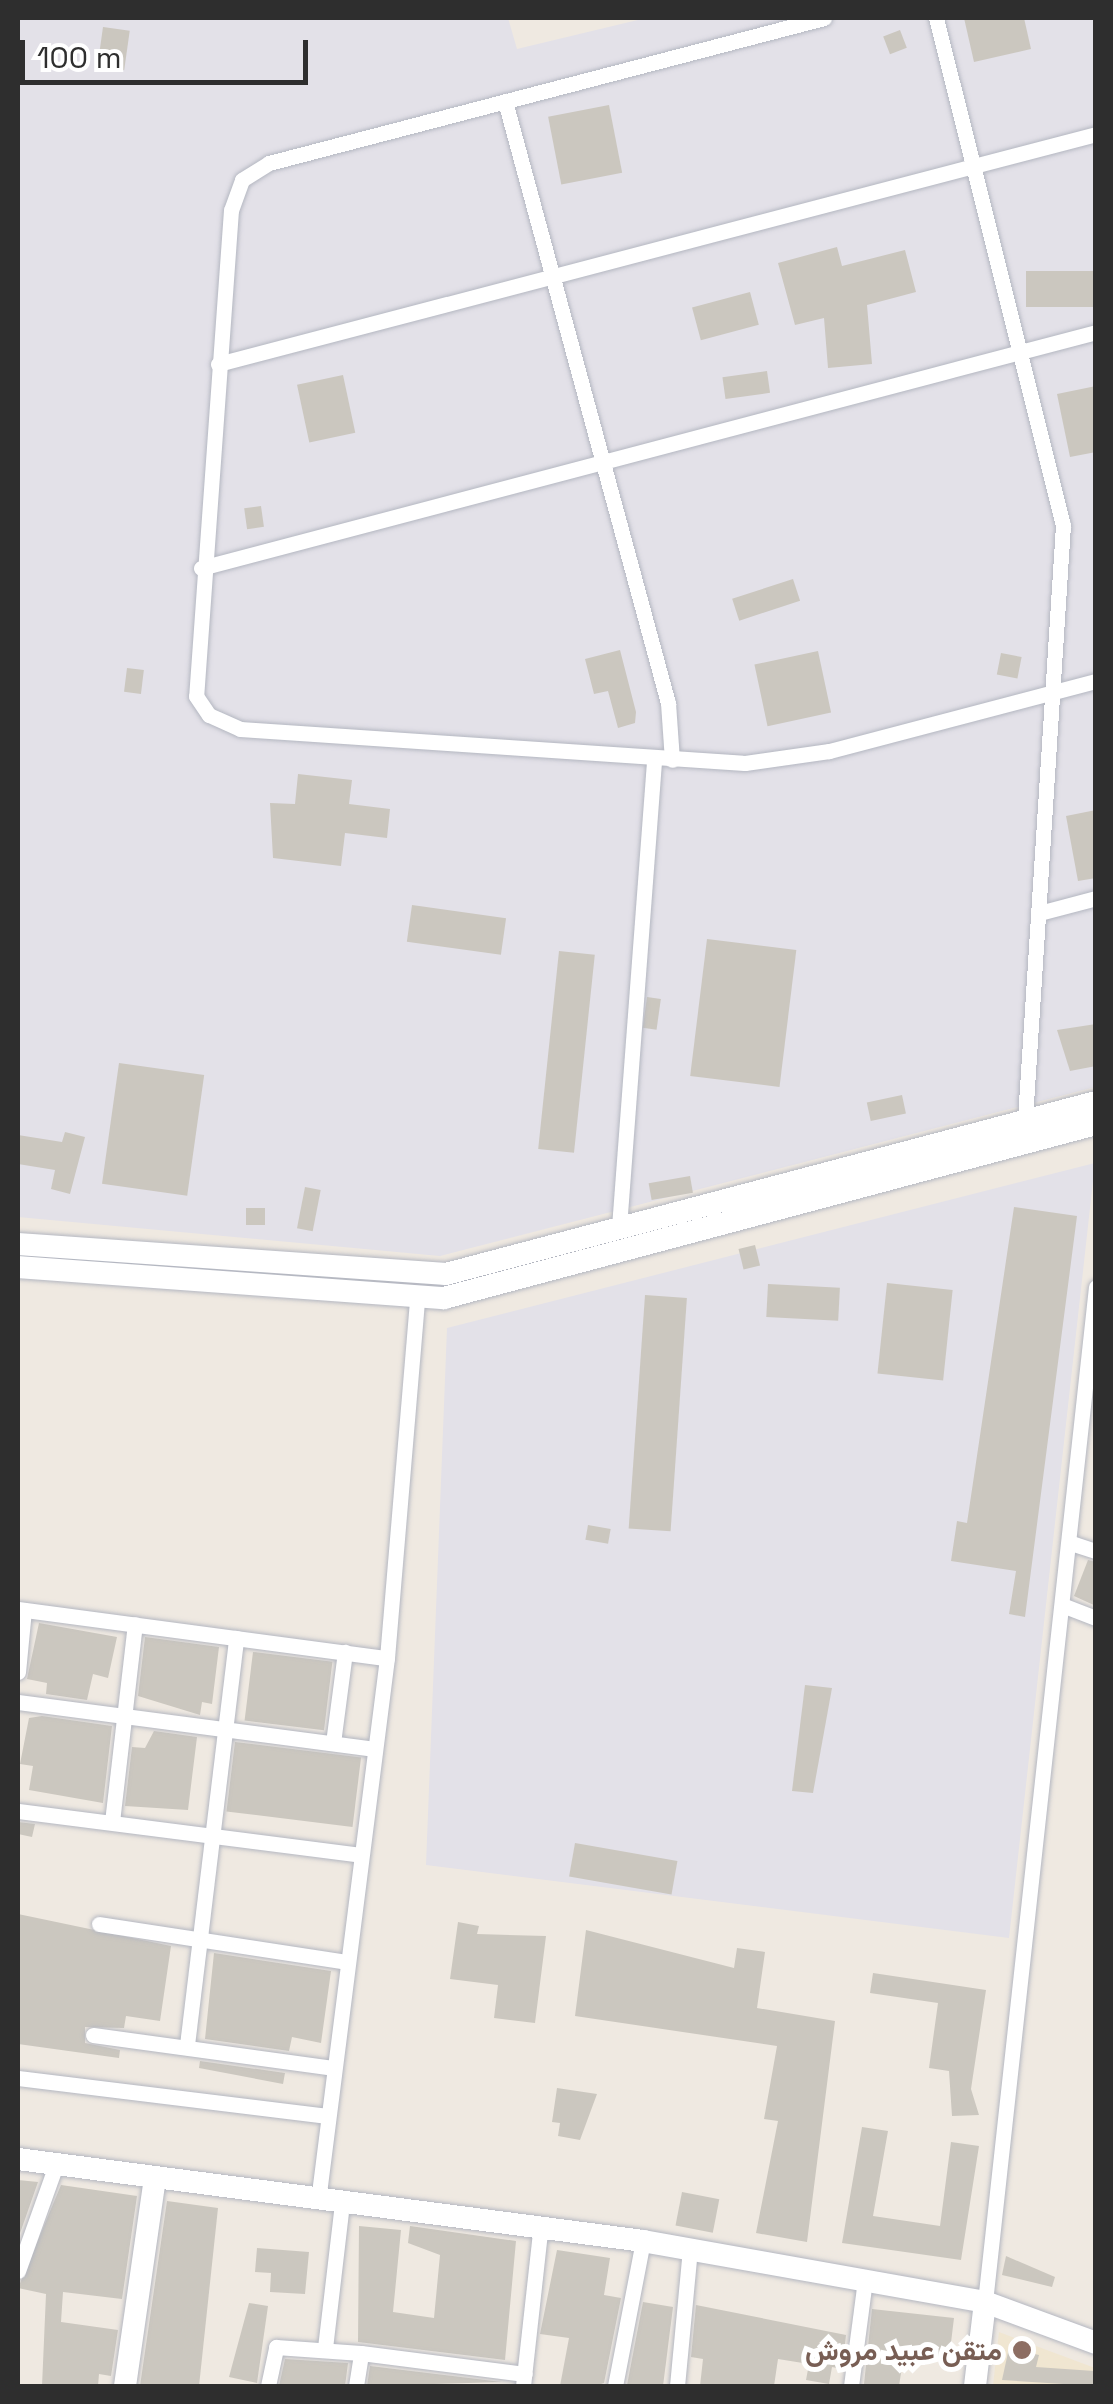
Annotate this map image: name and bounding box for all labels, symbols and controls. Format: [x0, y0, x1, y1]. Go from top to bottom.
scale bar [25, 20, 312, 82]
text: 100 m [37, 38, 122, 77]
place label: متقن عبيد مروش [805, 2333, 1002, 2367]
marker: متقن عبيد مروش [1011, 2339, 1033, 2361]

